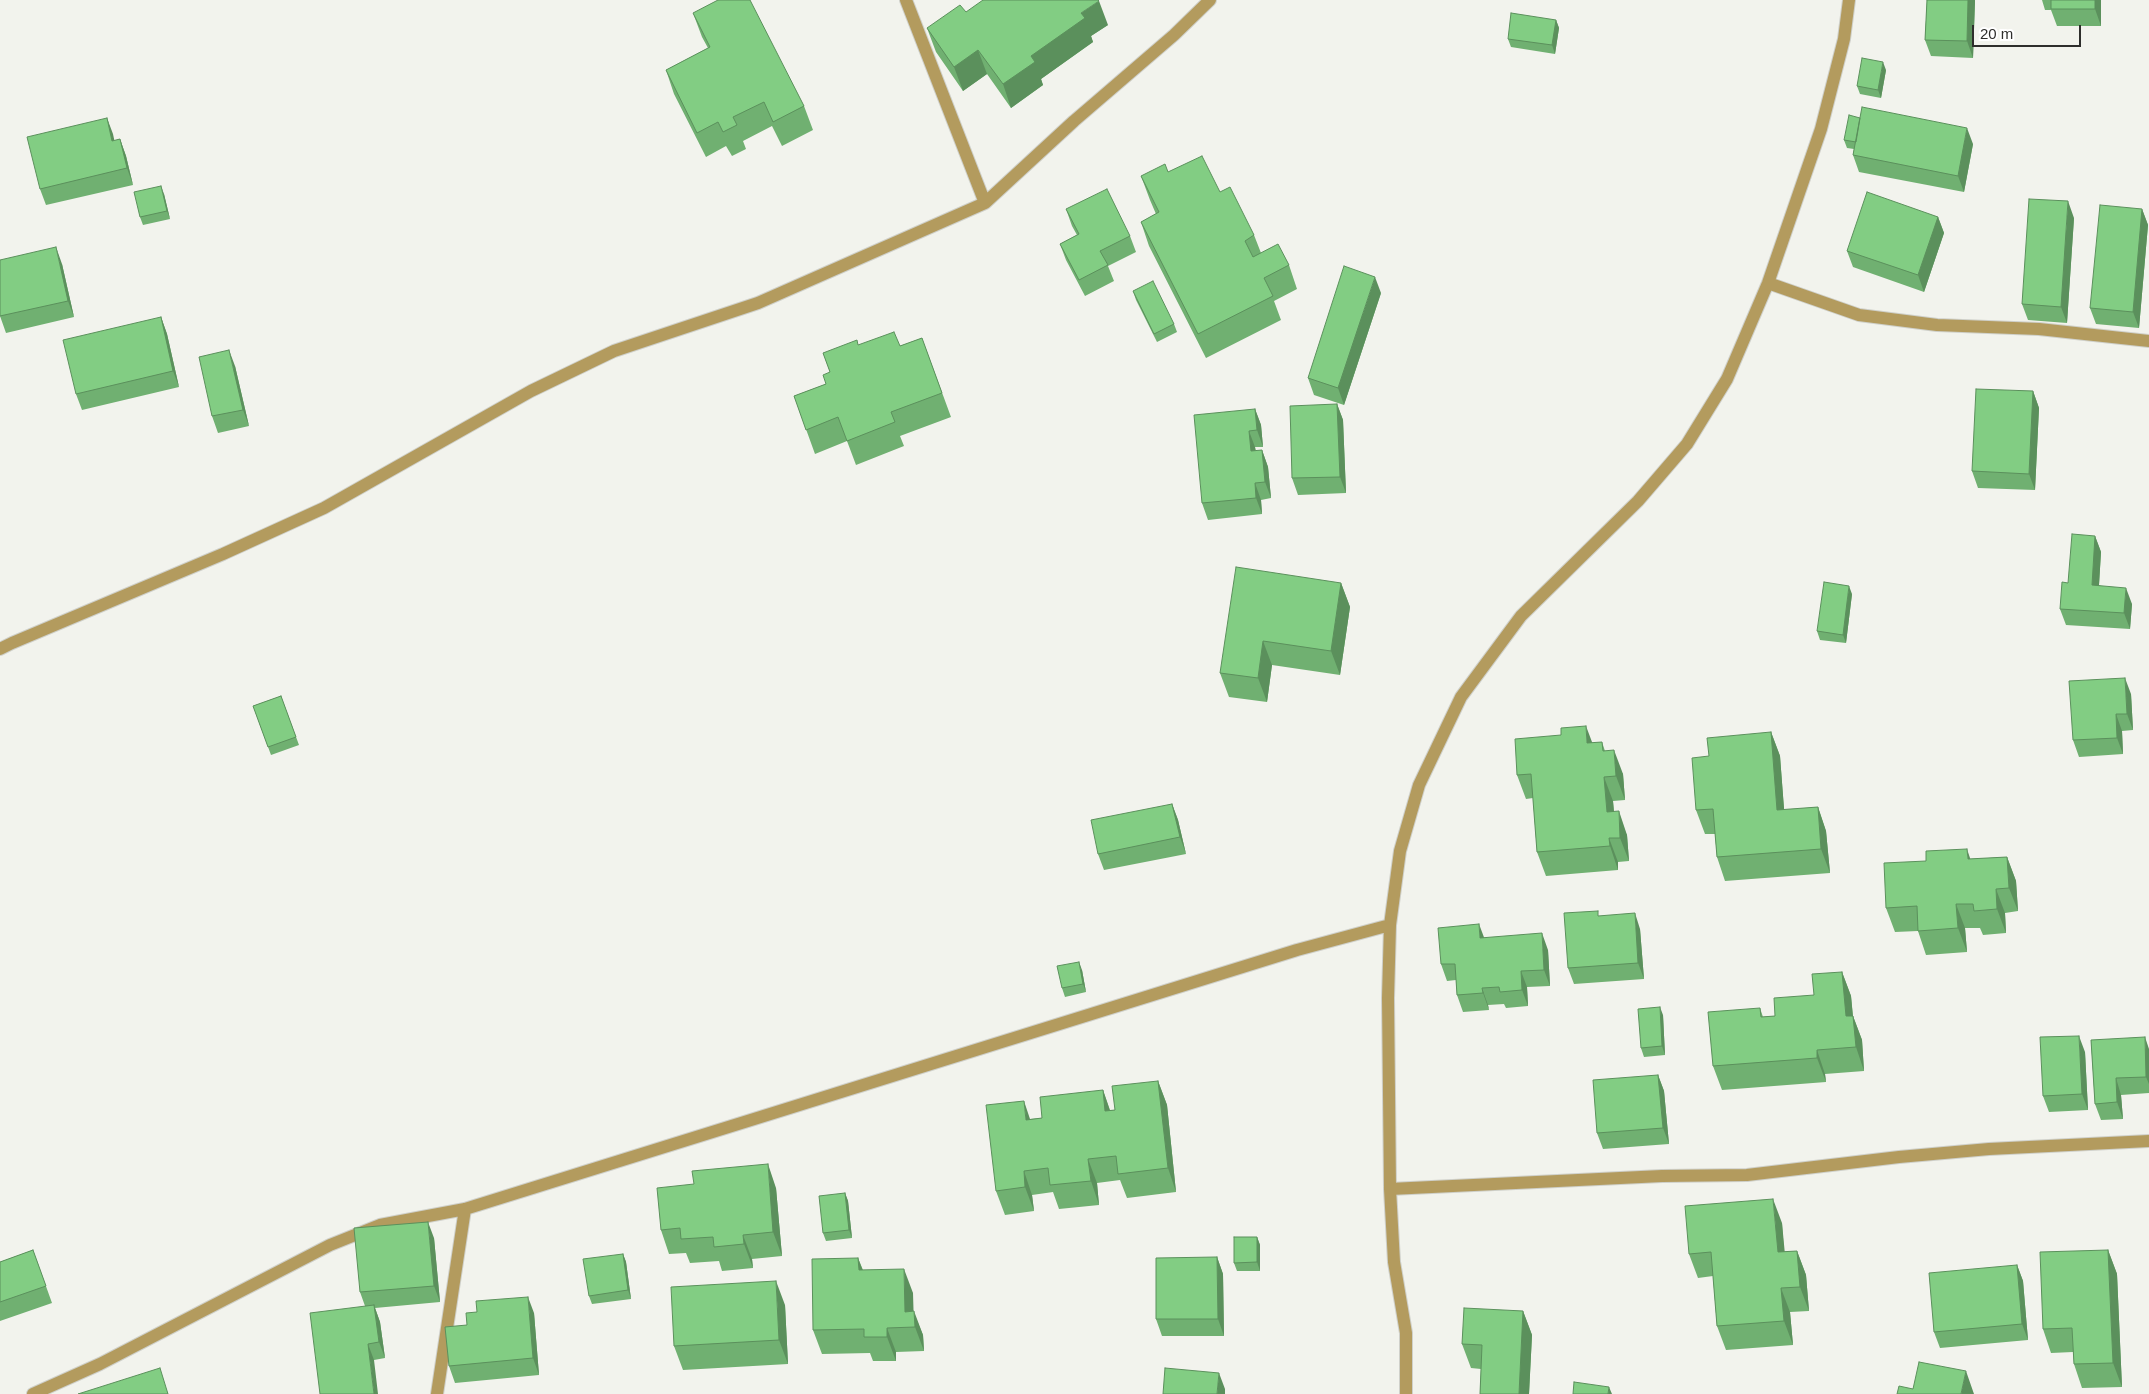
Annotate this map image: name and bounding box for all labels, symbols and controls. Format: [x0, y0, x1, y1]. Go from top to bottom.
scale bar [1974, 15, 2083, 47]
text: 20 m [1980, 25, 2013, 42]

